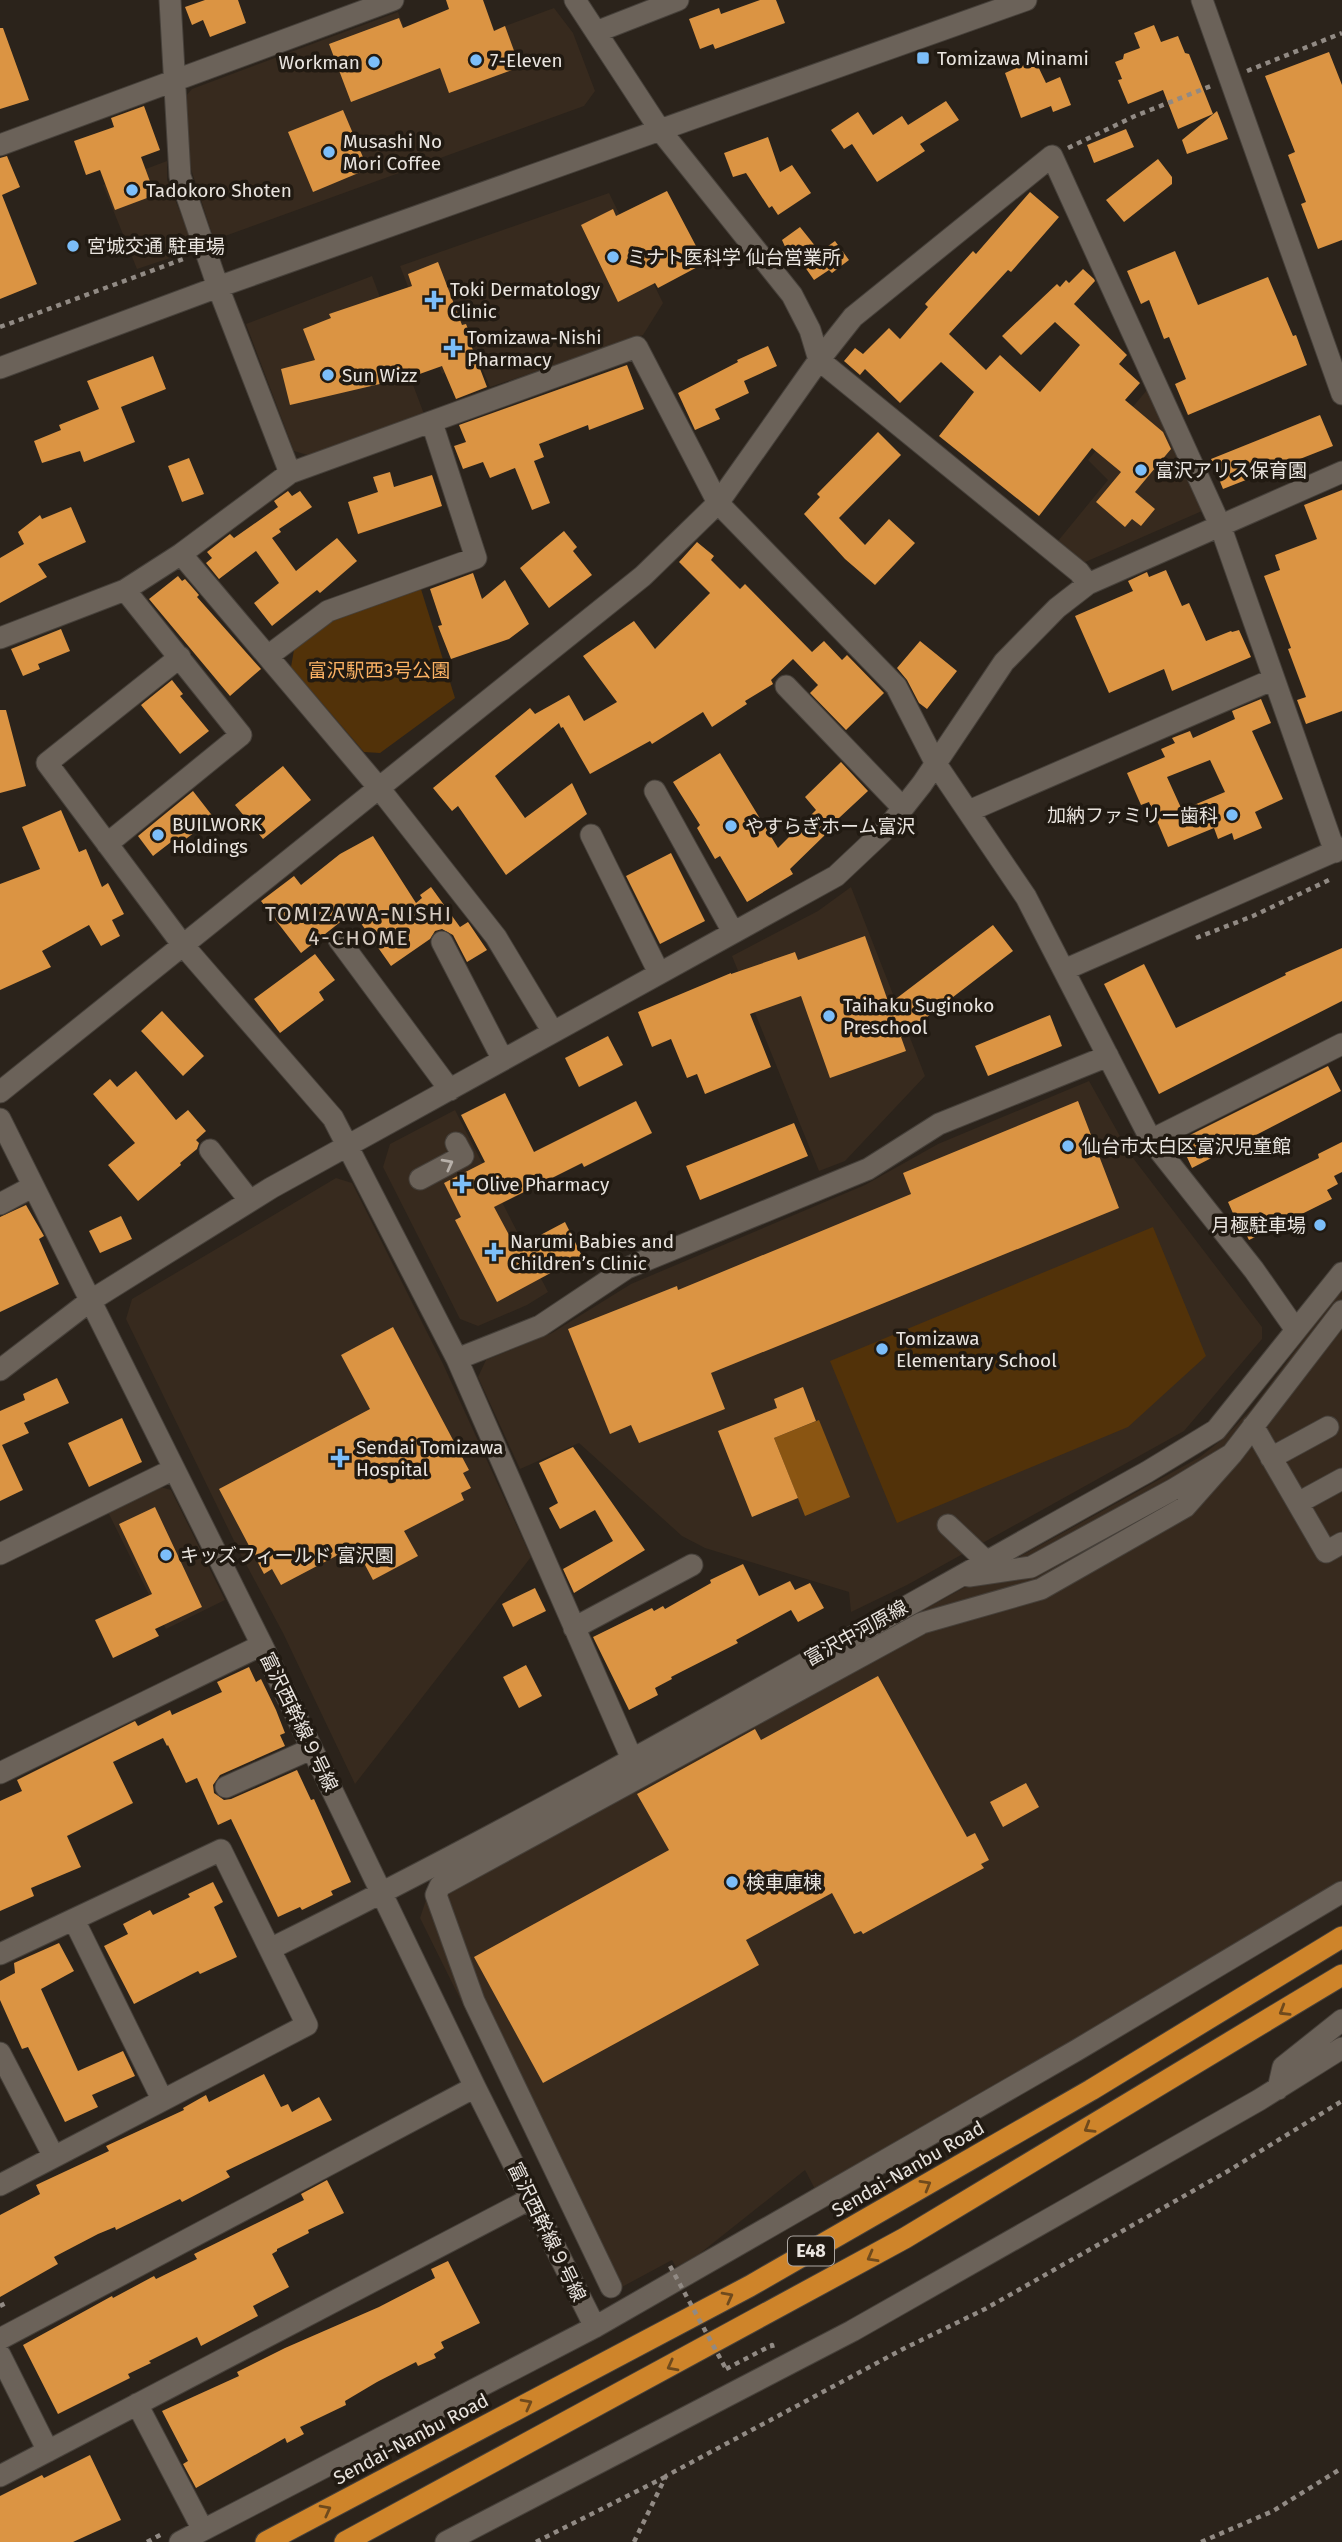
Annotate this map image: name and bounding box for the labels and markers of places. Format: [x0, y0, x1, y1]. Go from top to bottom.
place label: Tomizawa Minami [937, 47, 1089, 70]
place label: 7-Eleven [490, 49, 563, 72]
marker: Tomizawa Minami [915, 50, 931, 66]
place label: Workman [279, 51, 360, 74]
marker: 7-Eleven [468, 52, 484, 68]
marker: Workman [366, 54, 382, 70]
place label: Musashi No Mori Coffee [343, 130, 442, 175]
marker: Musashi No Mori Coffee [321, 144, 337, 160]
place label: Tadokoro Shoten [146, 179, 292, 202]
marker: Tadokoro Shoten [124, 182, 140, 198]
place label: 宮城交通 駐車場 [87, 235, 225, 258]
marker: 宮城交通 駐車場 [65, 238, 81, 254]
place label: ミナト医科学 仙台営業所 [627, 246, 841, 269]
marker: ミナト医科学 仙台営業所 [605, 249, 621, 265]
place label: Toki Dermatology Clinic [450, 278, 601, 323]
marker: Toki Dermatology Clinic [424, 290, 444, 310]
place label: Tomizawa-Nishi Pharmacy [467, 326, 602, 371]
marker: Tomizawa-Nishi Pharmacy [445, 340, 461, 356]
place label: Sun Wizz [342, 364, 417, 387]
marker: Sun Wizz [320, 367, 336, 383]
place label: 富沢アリス保育園 [1155, 459, 1307, 482]
marker: 富沢アリス保育園 [1133, 462, 1149, 478]
place label: 加納ファミリー歯科 [1047, 804, 1218, 827]
marker: 加納ファミリー歯科 [1224, 807, 1240, 823]
place label: BUILWORK Holdings [172, 813, 263, 858]
place label: やすらぎホーム富沢 [745, 815, 915, 838]
marker: やすらぎホーム富沢 [723, 818, 739, 834]
marker: BUILWORK Holdings [150, 827, 166, 843]
place label: Taihaku Suginoko Preschool [843, 994, 994, 1039]
marker: Taihaku Suginoko Preschool [821, 1008, 837, 1024]
place label: 仙台市太白区富沢児童館 [1082, 1135, 1291, 1158]
marker: 仙台市太白区富沢児童館 [1060, 1138, 1076, 1154]
place label: Olive Pharmacy [476, 1173, 610, 1196]
marker: Olive Pharmacy [454, 1176, 470, 1192]
place label: 月極駐車場 [1211, 1214, 1306, 1237]
marker: 月極駐車場 [1312, 1217, 1328, 1233]
place label: Narumi Babies and Children’s Clinic [510, 1230, 674, 1275]
marker: Narumi Babies and Children’s Clinic [484, 1242, 504, 1262]
place label: Tomizawa Elementary School [896, 1327, 1057, 1372]
marker: Tomizawa Elementary School [874, 1341, 890, 1357]
place label: Sendai Tomizawa Hospital [356, 1436, 503, 1481]
marker: Sendai Tomizawa Hospital [330, 1448, 350, 1468]
place label: キッズフィールド 富沢園 [180, 1544, 394, 1567]
marker: キッズフィールド 富沢園 [158, 1547, 174, 1563]
place label: 検車庫棟 [746, 1871, 822, 1894]
marker: 検車庫棟 [724, 1874, 740, 1890]

